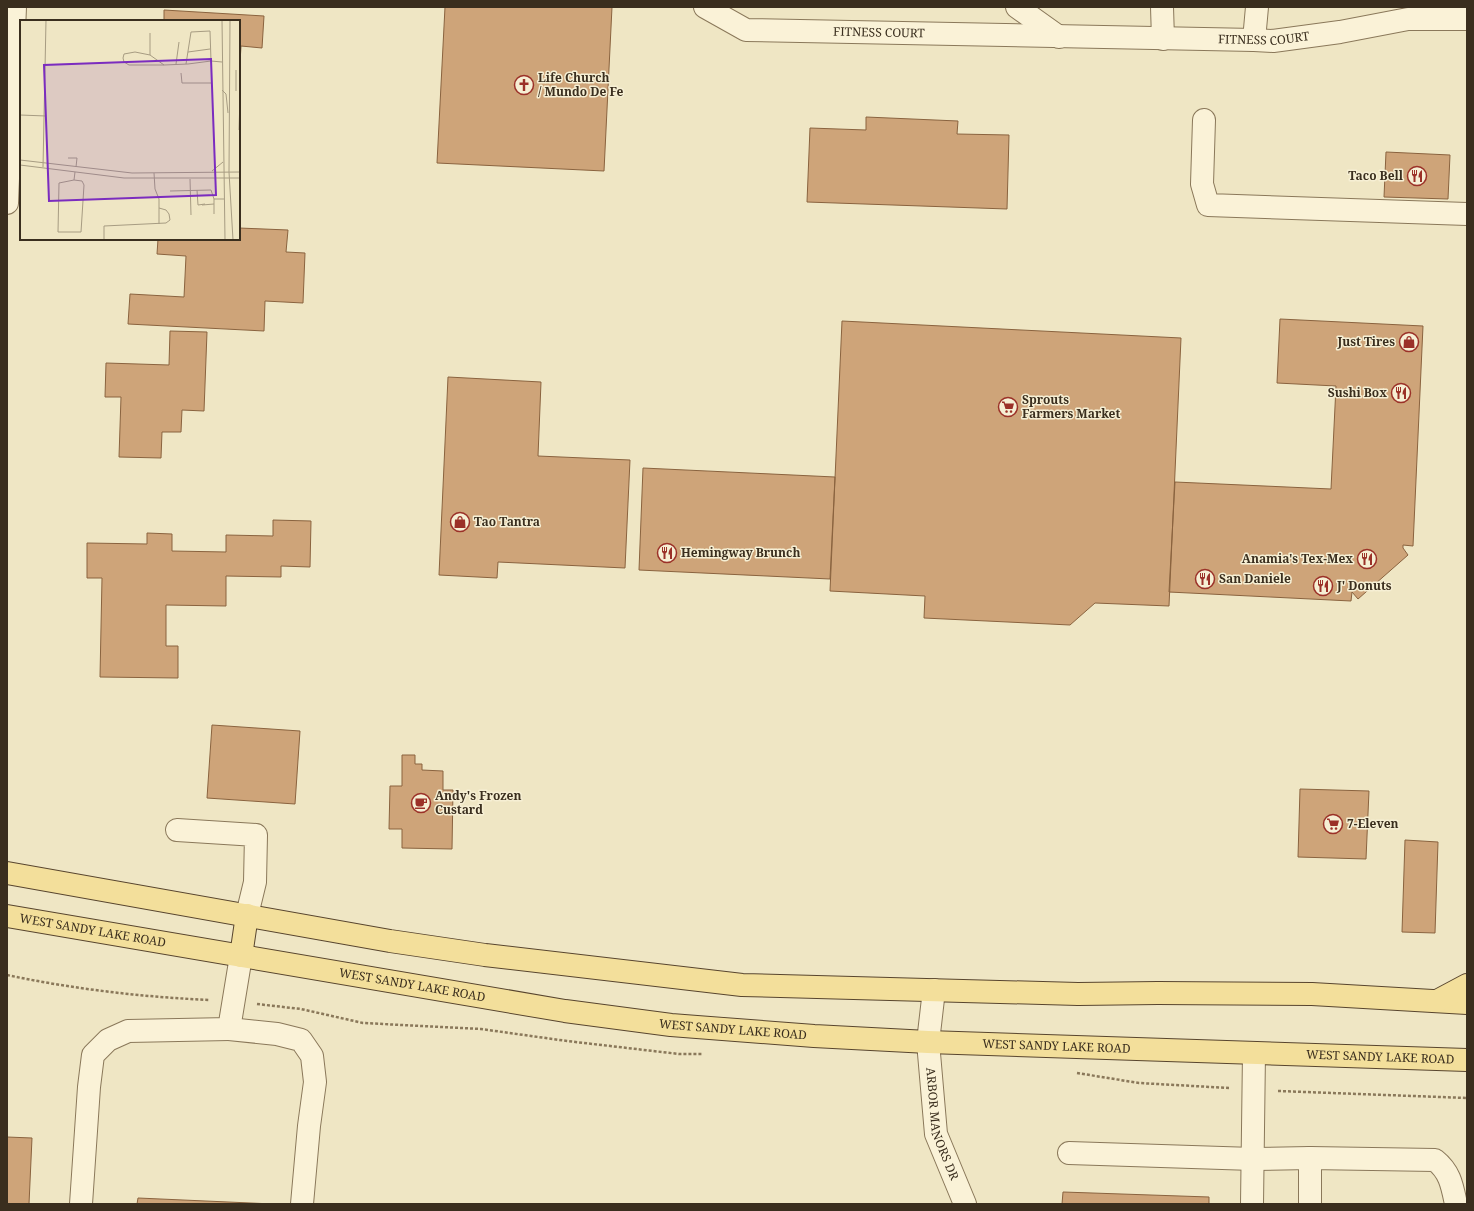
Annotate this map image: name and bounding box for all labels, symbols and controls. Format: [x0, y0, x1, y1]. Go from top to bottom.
inset map [20, 20, 240, 240]
street label: FITNESS COURT [833, 23, 926, 42]
street label: FITNESS COURT [1218, 27, 1311, 49]
place label: Life Church / Mundo De Fe [538, 69, 623, 100]
church icon: Life Church / Mundo De Fe [513, 74, 535, 96]
restaurant icon: Taco Bell [1406, 165, 1428, 187]
place label: Taco Bell [1348, 167, 1404, 184]
shop icon: Just Tires [1398, 331, 1420, 353]
place label: Just Tires [1337, 333, 1395, 350]
restaurant icon: Sushi Box [1390, 382, 1412, 404]
place label: Sushi Box [1328, 384, 1387, 401]
place label: Sprouts Farmers Market [1022, 391, 1120, 422]
supermarket icon: Sprouts Farmers Market [997, 396, 1019, 418]
shop icon: Tao Tantra [449, 511, 471, 533]
place label: Tao Tantra [474, 513, 540, 530]
restaurant icon: Hemingway Brunch [656, 542, 678, 564]
place label: Hemingway Brunch [681, 544, 800, 561]
restaurant icon: Anamia's Tex-Mex [1356, 548, 1378, 570]
place label: Anamia's Tex-Mex [1242, 550, 1353, 567]
restaurant icon: San Daniele [1194, 568, 1216, 590]
place label: San Daniele [1219, 570, 1291, 587]
restaurant icon: J' Donuts [1312, 575, 1334, 597]
place label: J' Donuts [1336, 577, 1392, 594]
place label: Andy's Frozen Custard [435, 787, 521, 818]
cafe icon: Andy's Frozen Custard [410, 792, 432, 814]
supermarket icon: 7-Eleven [1322, 813, 1344, 835]
place label: 7-Eleven [1347, 815, 1399, 832]
street label: WEST SANDY LAKE ROAD [18, 909, 168, 951]
street label: WEST SANDY LAKE ROAD [338, 964, 487, 1005]
street label: WEST SANDY LAKE ROAD [658, 1014, 808, 1043]
street label: WEST SANDY LAKE ROAD [982, 1035, 1131, 1057]
street label: WEST SANDY LAKE ROAD [1306, 1046, 1455, 1068]
street label: ARBOR MANORS DR [922, 1067, 963, 1183]

